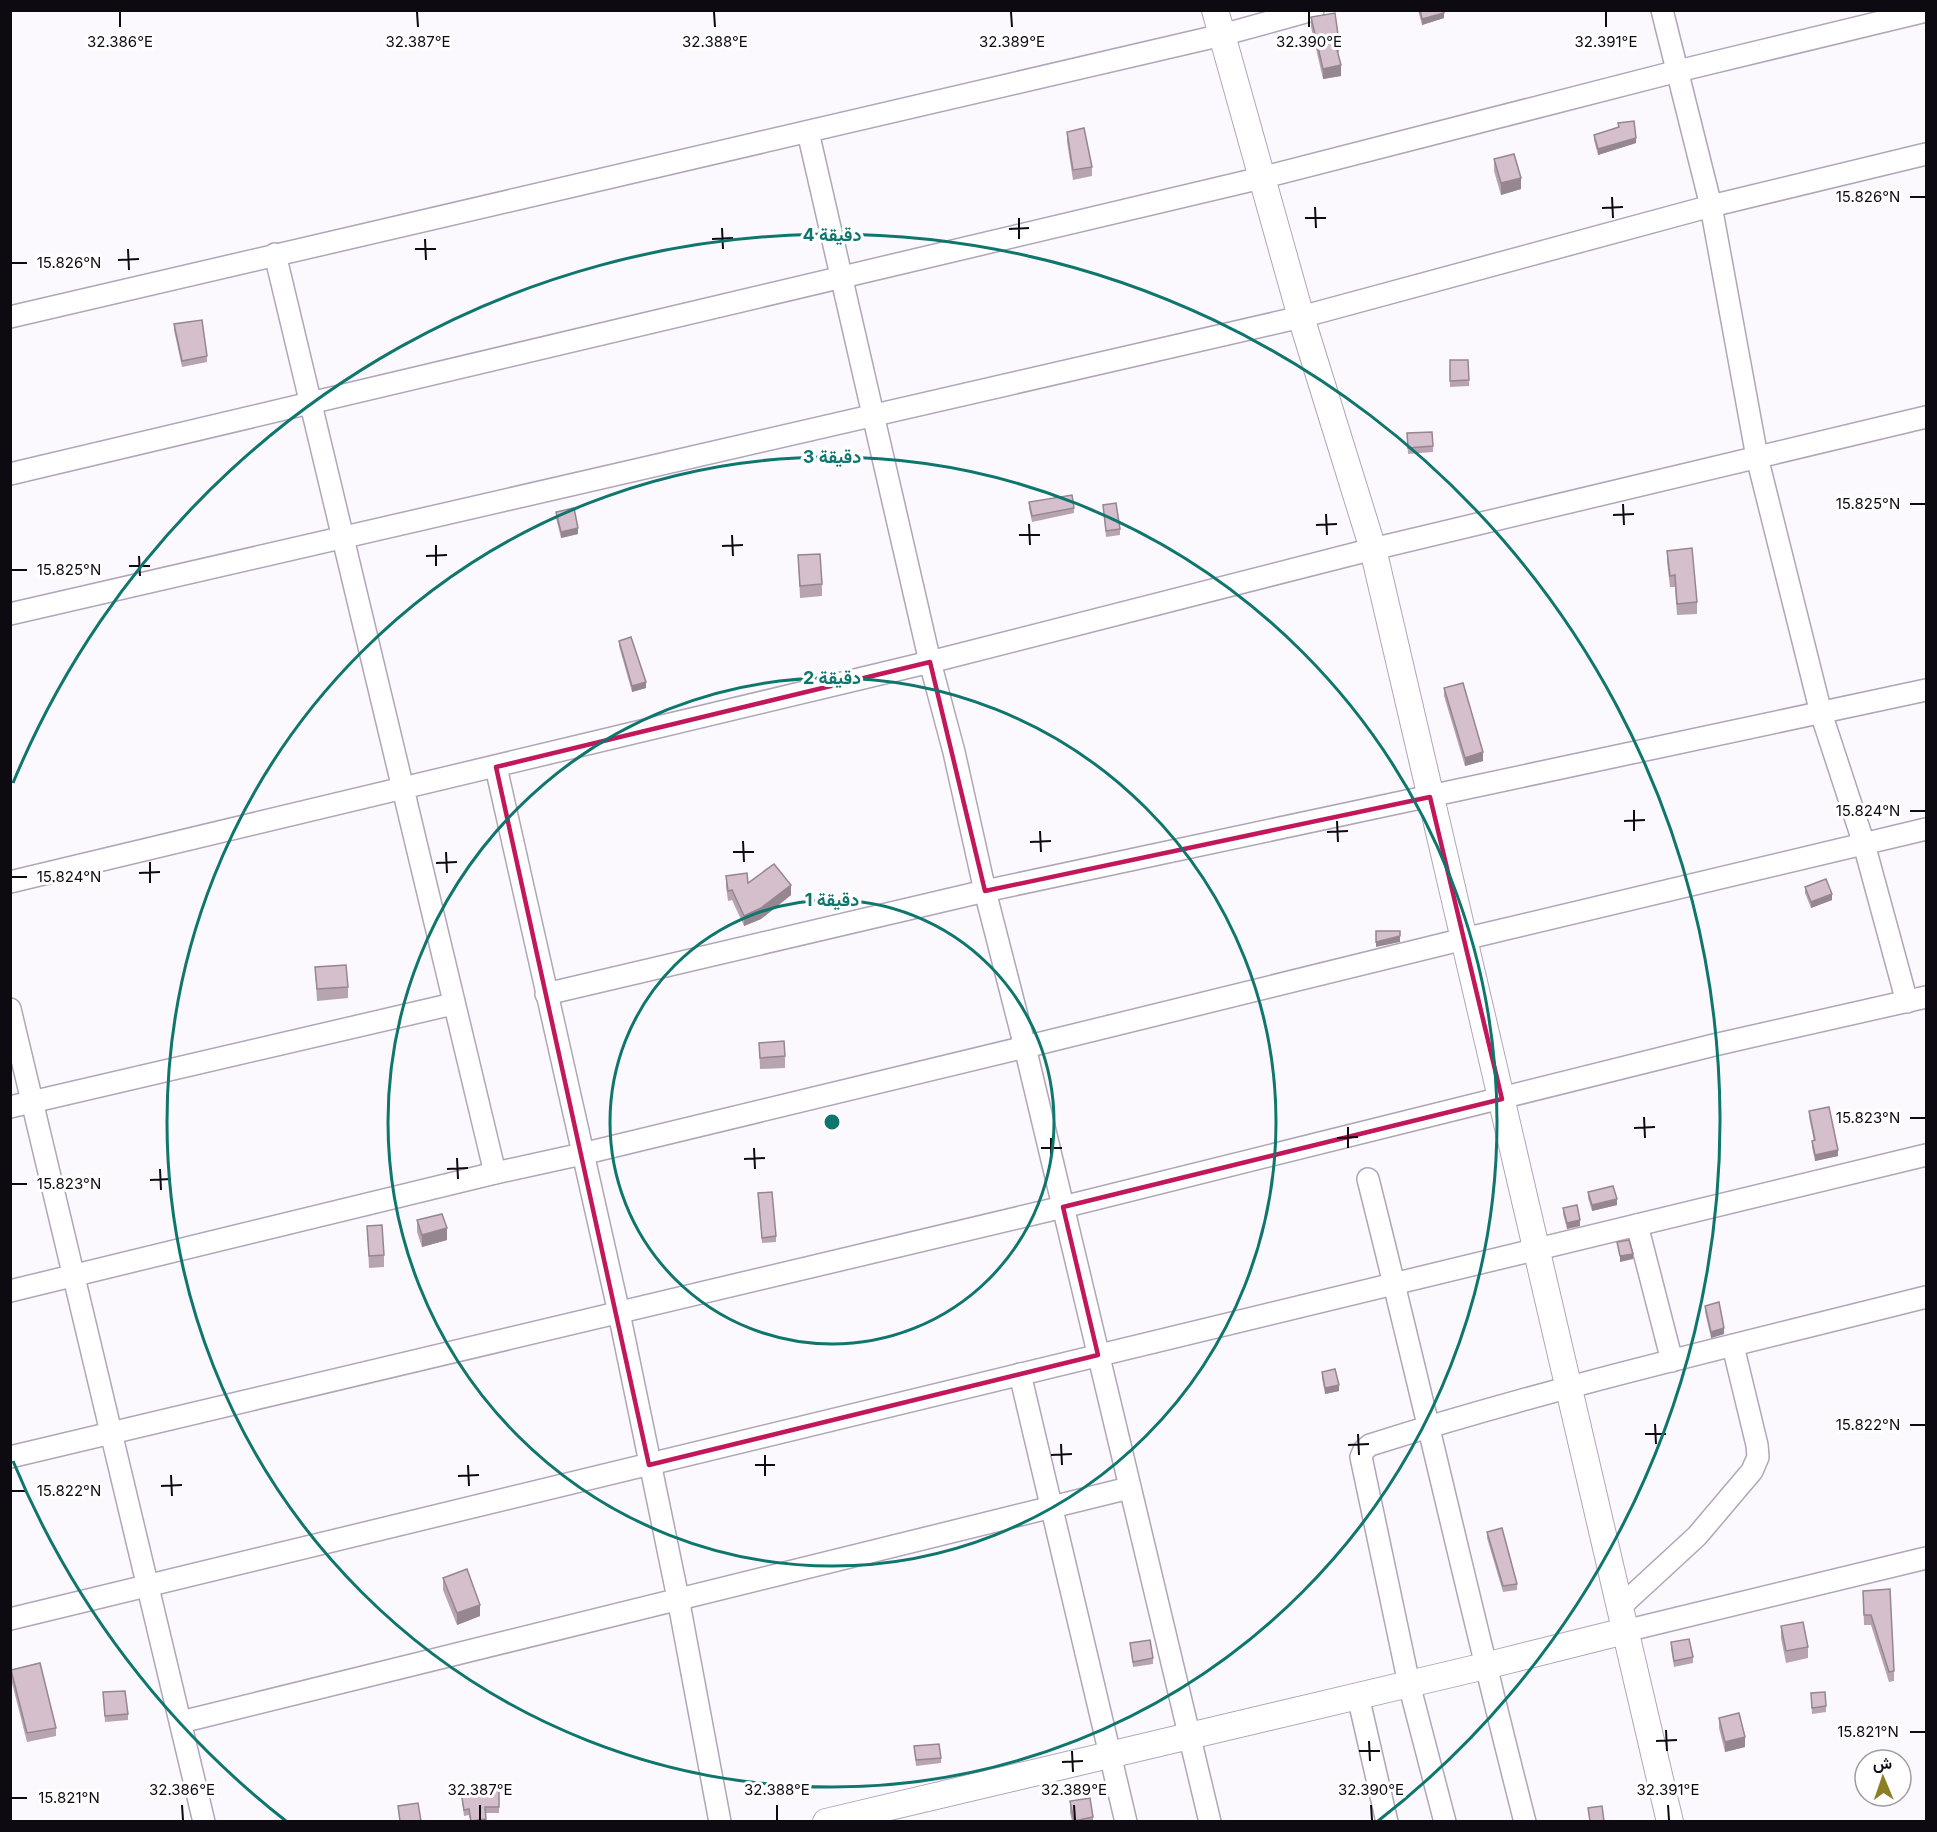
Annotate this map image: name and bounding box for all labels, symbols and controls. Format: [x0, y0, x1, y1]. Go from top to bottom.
text: 32.386°E [87, 32, 153, 51]
text: 32.387°E [385, 32, 451, 51]
text: 32.388°E [682, 32, 748, 51]
text: 32.389°E [979, 32, 1045, 51]
text: 32.390°E [1276, 32, 1342, 51]
text: 32.391°E [1575, 32, 1637, 51]
text: 15.826°N [1836, 187, 1900, 206]
text: 4 دقيقة [803, 224, 861, 246]
text: 15.826°N [37, 253, 101, 272]
text: 3 دقيقة [803, 446, 861, 468]
text: 15.825°N [1836, 494, 1900, 513]
text: 15.825°N [37, 560, 101, 579]
text: 2 دقيقة [803, 667, 861, 689]
text: 15.824°N [1836, 801, 1900, 820]
text: 15.824°N [37, 867, 101, 886]
text: 1 دقيقة [805, 889, 859, 911]
text: 15.823°N [1836, 1108, 1900, 1127]
centre of rings [822, 1112, 842, 1132]
text: 15.823°N [37, 1174, 101, 1193]
text: 15.822°N [1836, 1415, 1900, 1434]
text: 15.822°N [37, 1481, 101, 1500]
text: 15.821°N [1837, 1722, 1899, 1741]
north arrow [1853, 1748, 1913, 1808]
text: ش [1873, 1753, 1892, 1773]
text: 32.386°E [149, 1780, 215, 1799]
text: 32.387°E [447, 1780, 513, 1799]
text: 32.388°E [744, 1780, 810, 1799]
text: 32.389°E [1041, 1780, 1107, 1799]
text: 32.390°E [1338, 1780, 1404, 1799]
text: 32.391°E [1637, 1780, 1699, 1799]
text: 15.821°N [38, 1788, 100, 1807]

